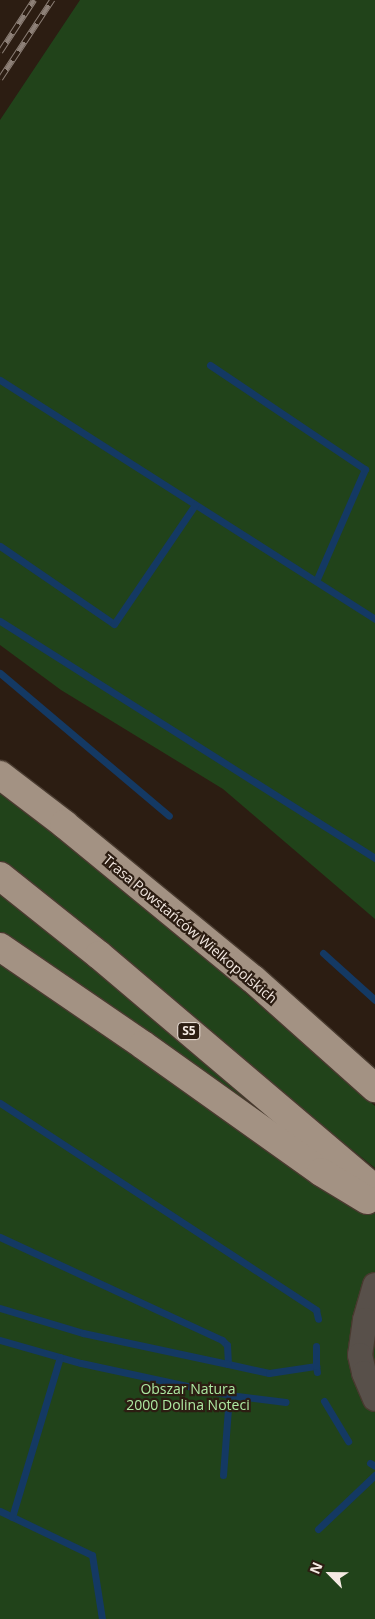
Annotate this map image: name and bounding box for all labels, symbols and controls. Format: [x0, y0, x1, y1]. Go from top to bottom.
street label: Trasa Powstańców Wielkopolskich [100, 851, 280, 1007]
road number: S5 [176, 1021, 202, 1040]
park label: Obszar Natura 2000 Dolina Noteci [126, 1381, 250, 1414]
north arrow [305, 1549, 355, 1599]
text: N [305, 1559, 327, 1577]

